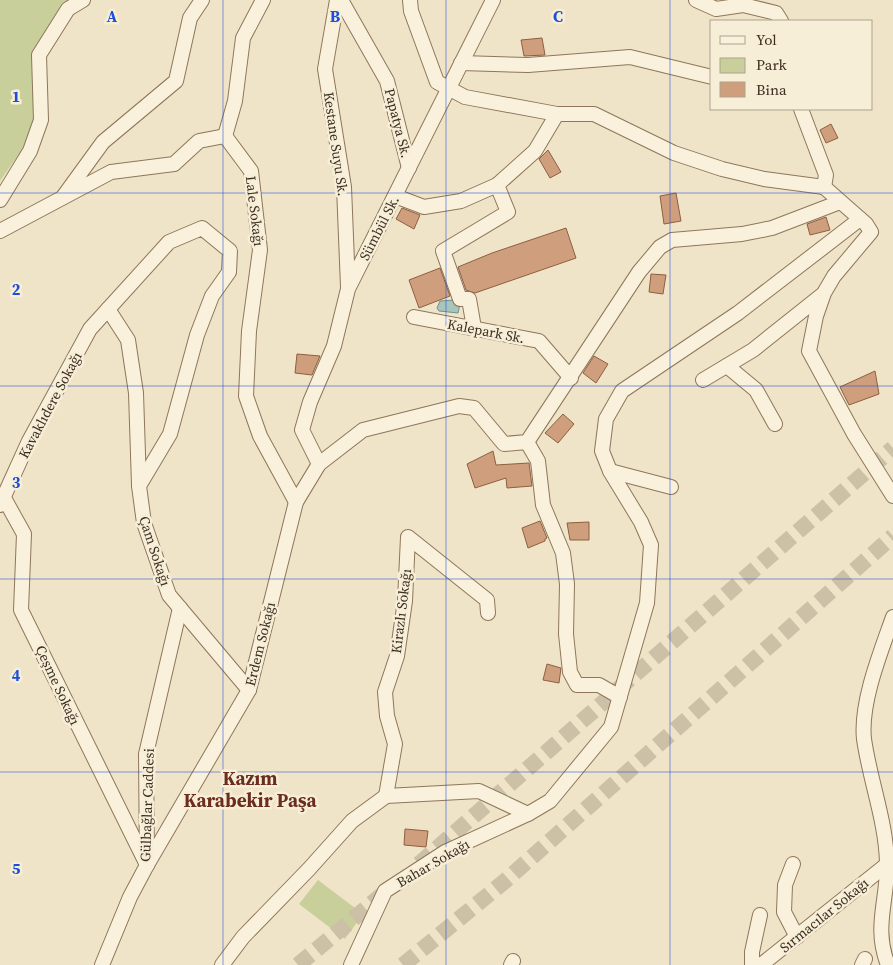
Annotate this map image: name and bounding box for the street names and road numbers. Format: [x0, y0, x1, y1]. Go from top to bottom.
street label: Papatya Sk. [380, 86, 416, 160]
street label: Kestane Suyu Sk. [319, 91, 353, 197]
street label: Lale Sokağı [241, 175, 269, 247]
street label: Sümbül Sk. [354, 192, 404, 264]
street label: Kalepark Sk. [446, 314, 526, 348]
street label: Kavaklıdere Sokağı [13, 348, 87, 462]
street label: Çam Sokağı [134, 513, 176, 589]
street label: Kirazlı Sokağı [386, 568, 416, 654]
street label: Erdem Sokağı [240, 600, 280, 688]
street label: Çeşme Sokağı [31, 642, 85, 728]
street label: Gülbağlar Caddesi [135, 748, 159, 862]
street label: Bahar Sokağı [393, 834, 473, 892]
street label: Sırmacılar Sokağı [775, 873, 873, 957]

